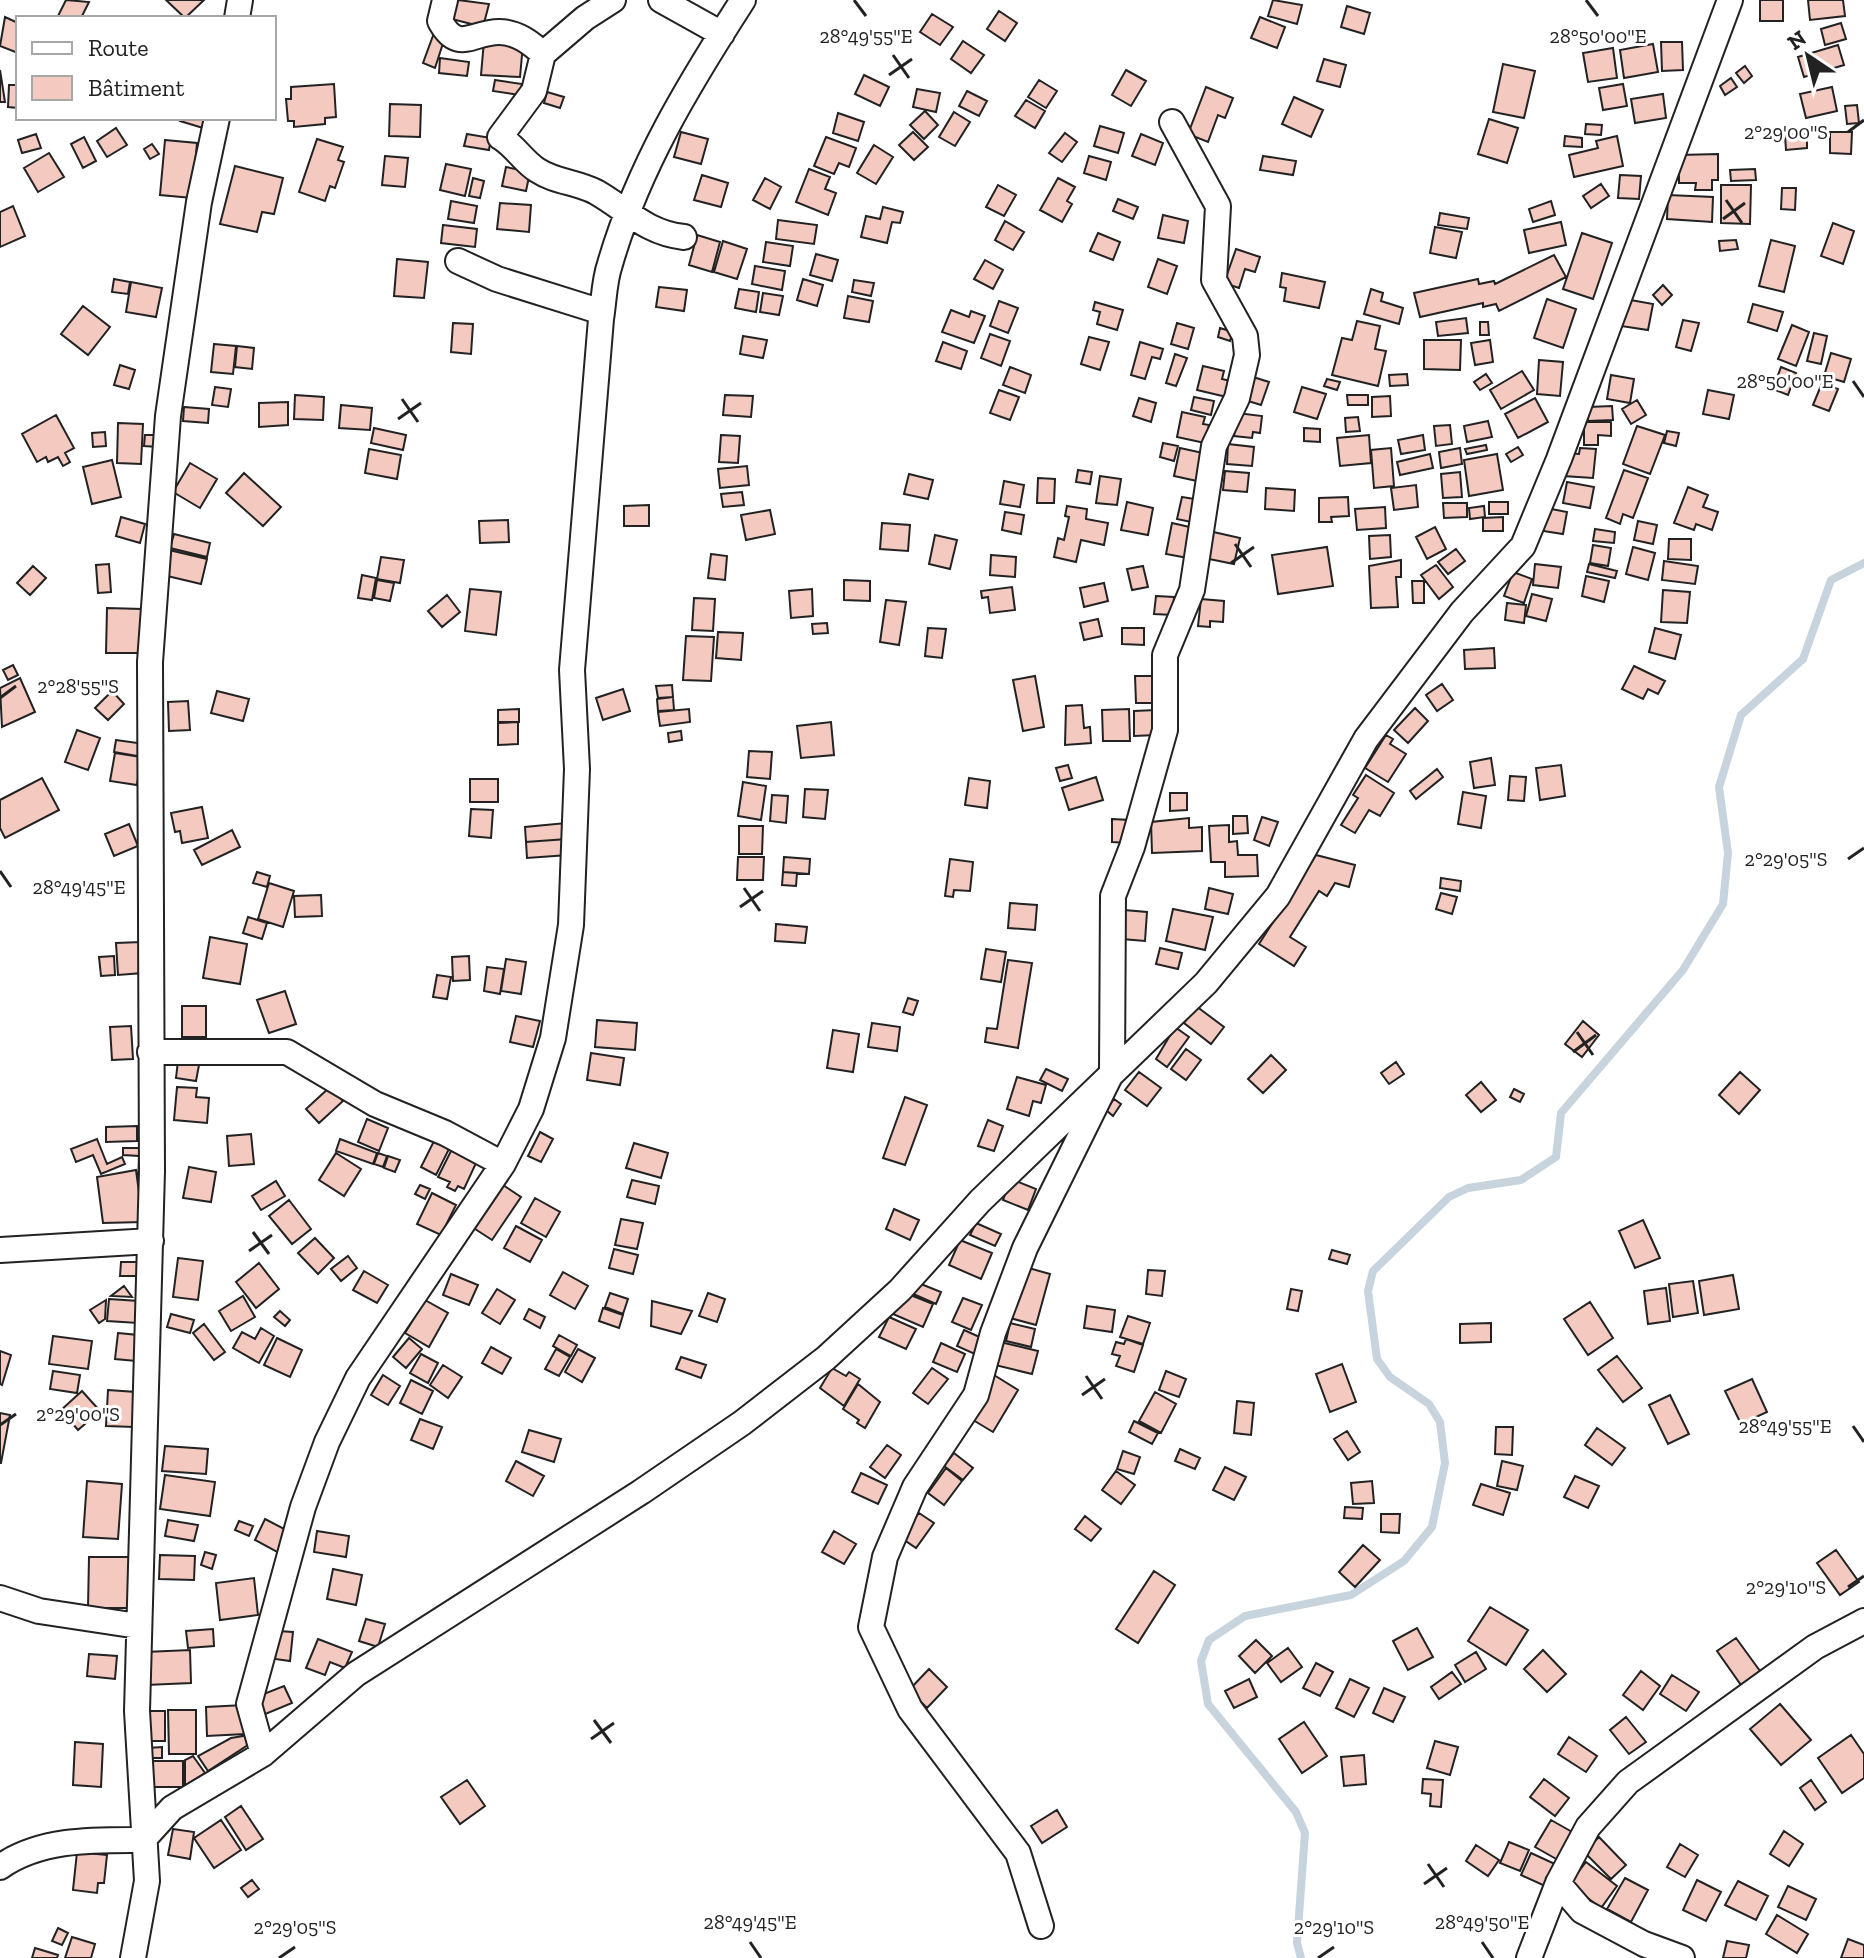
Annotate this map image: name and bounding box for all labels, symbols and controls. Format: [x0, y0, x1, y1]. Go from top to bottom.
legend [16, 16, 276, 120]
north arrow [1768, 16, 1848, 96]
text: 28°49'55"E [819, 24, 913, 48]
text: 28°50'00"E [1550, 24, 1646, 48]
text: N [1782, 24, 1812, 56]
text: Route [88, 33, 148, 62]
text: Bâtiment [88, 73, 184, 102]
text: 2°29'00"S [1744, 120, 1828, 144]
text: 28°50'00"E [1737, 369, 1833, 393]
text: 2°28'55"S [37, 674, 119, 698]
text: 2°29'05"S [1745, 847, 1827, 871]
text: 28°49'45"E [33, 875, 125, 899]
text: 2°29'00"S [36, 1402, 120, 1426]
text: 28°49'55"E [1738, 1414, 1832, 1438]
text: 2°29'10"S [1746, 1575, 1826, 1599]
text: 28°49'45"E [704, 1910, 796, 1934]
text: 28°49'50"E [1435, 1910, 1529, 1934]
text: 2°29'05"S [254, 1915, 336, 1939]
text: 2°29'10"S [1294, 1915, 1374, 1939]

